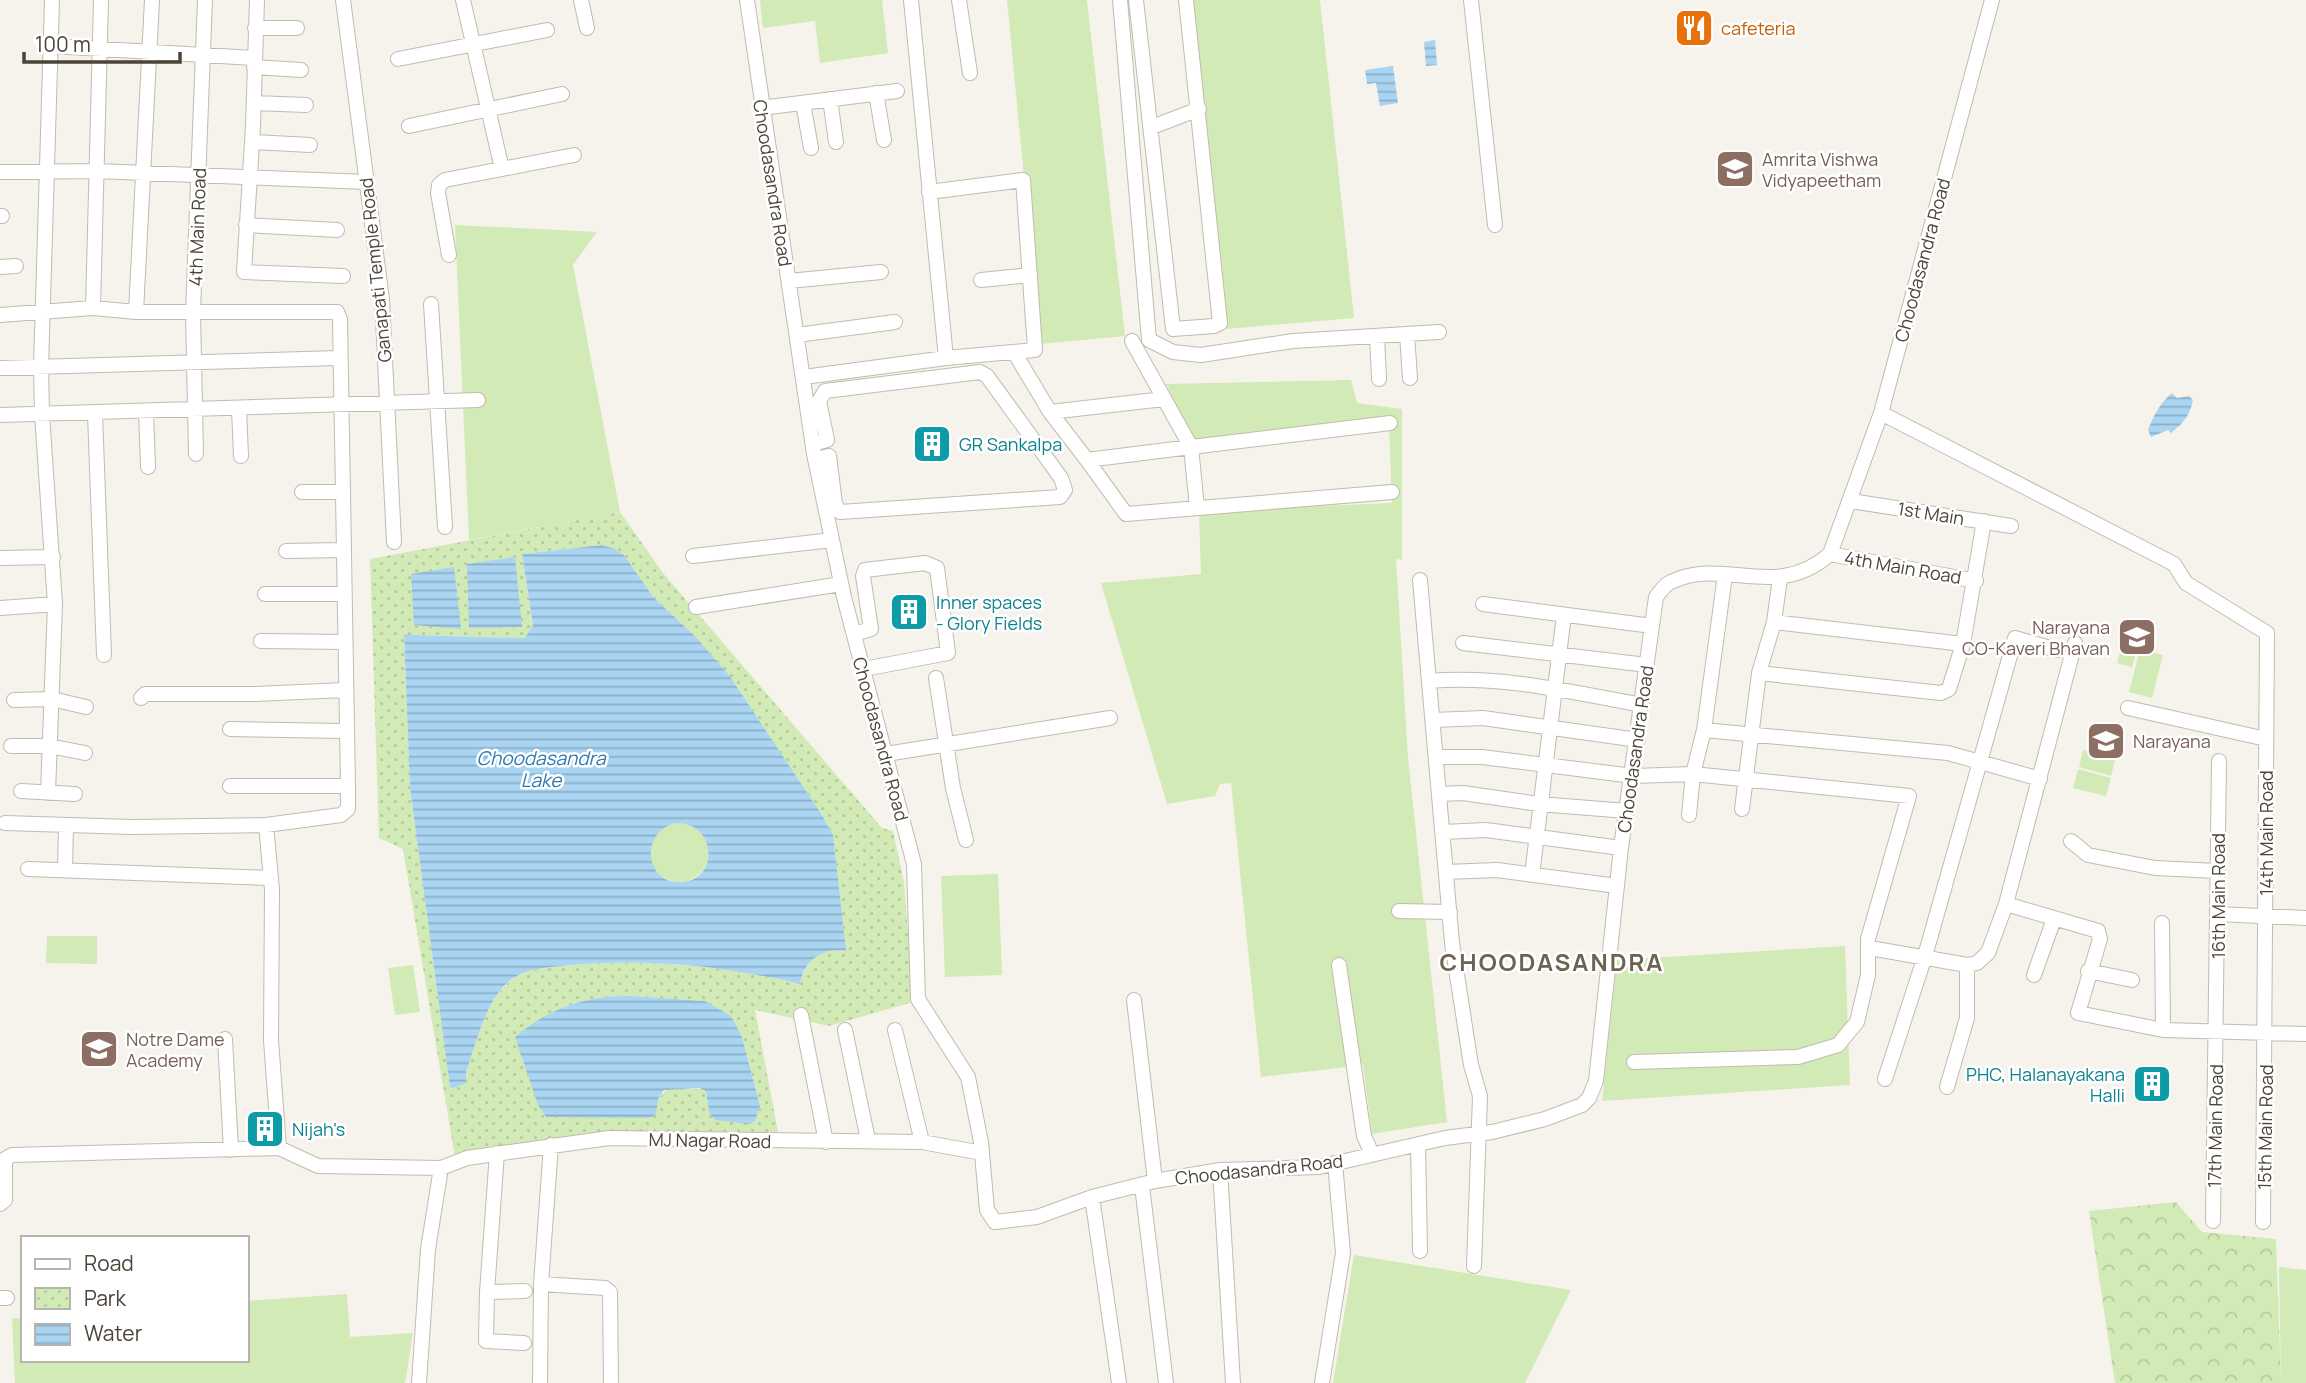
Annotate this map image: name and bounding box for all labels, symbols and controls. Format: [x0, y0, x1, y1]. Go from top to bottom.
restaurant icon: cafeteria [1673, 7, 1715, 49]
place label: cafeteria [1721, 16, 1796, 40]
scale bar [24, 21, 180, 65]
text: 100 m [35, 30, 91, 58]
street label: Choodasandra Road [748, 98, 798, 268]
place label: Amrita Vishwa Vidyapeetham [1762, 147, 1881, 192]
school or university icon: Amrita Vishwa Vidyapeetham [1714, 148, 1756, 190]
street label: 4th Main Road [183, 167, 211, 287]
street label: Choodasandra Road [1889, 175, 1955, 345]
street label: Ganapati Temple Road [353, 176, 397, 364]
building icon: GR Sankalpa [911, 423, 953, 465]
place label: GR Sankalpa [959, 432, 1062, 456]
street label: 1st Main [1896, 496, 1966, 530]
street label: 4th Main Road [1843, 545, 1963, 589]
place label: Inner spaces - Glory Fields [936, 590, 1042, 635]
building icon: Inner spaces - Glory Fields [888, 591, 930, 633]
place label: Narayana CO-Kaveri Bhavan [1962, 615, 2110, 660]
school or university icon: Narayana CO-Kaveri Bhavan [2116, 616, 2158, 658]
street label: Choodasandra Road [848, 654, 914, 824]
street label: Choodasandra Road [1611, 664, 1659, 834]
school or university icon: Narayana [2085, 720, 2127, 762]
place label: Narayana [2133, 729, 2211, 753]
water label: Choodasandra Lake [476, 745, 607, 793]
street label: 14th Main Road [2254, 770, 2278, 896]
street label: 16th Main Road [2206, 833, 2230, 959]
district label: CHOODASANDRA [1440, 945, 1664, 978]
place label: Notre Dame Academy [126, 1027, 224, 1072]
school or university icon: Notre Dame Academy [78, 1028, 120, 1070]
place label: PHC, Halanayakana Halli [1966, 1062, 2125, 1107]
building icon: PHC, Halanayakana Halli [2131, 1063, 2173, 1105]
street label: 17th Main Road [2202, 1064, 2228, 1188]
street label: 15th Main Road [2252, 1064, 2278, 1190]
building icon: Nijah's [244, 1108, 286, 1150]
place label: Nijah's [292, 1117, 345, 1141]
street label: MJ Nagar Road [648, 1127, 772, 1153]
street label: Choodasandra Road [1174, 1148, 1344, 1190]
legend [21, 1236, 248, 1362]
text: Road [84, 1249, 134, 1277]
text: Park [84, 1284, 126, 1312]
text: Water [84, 1319, 143, 1347]

